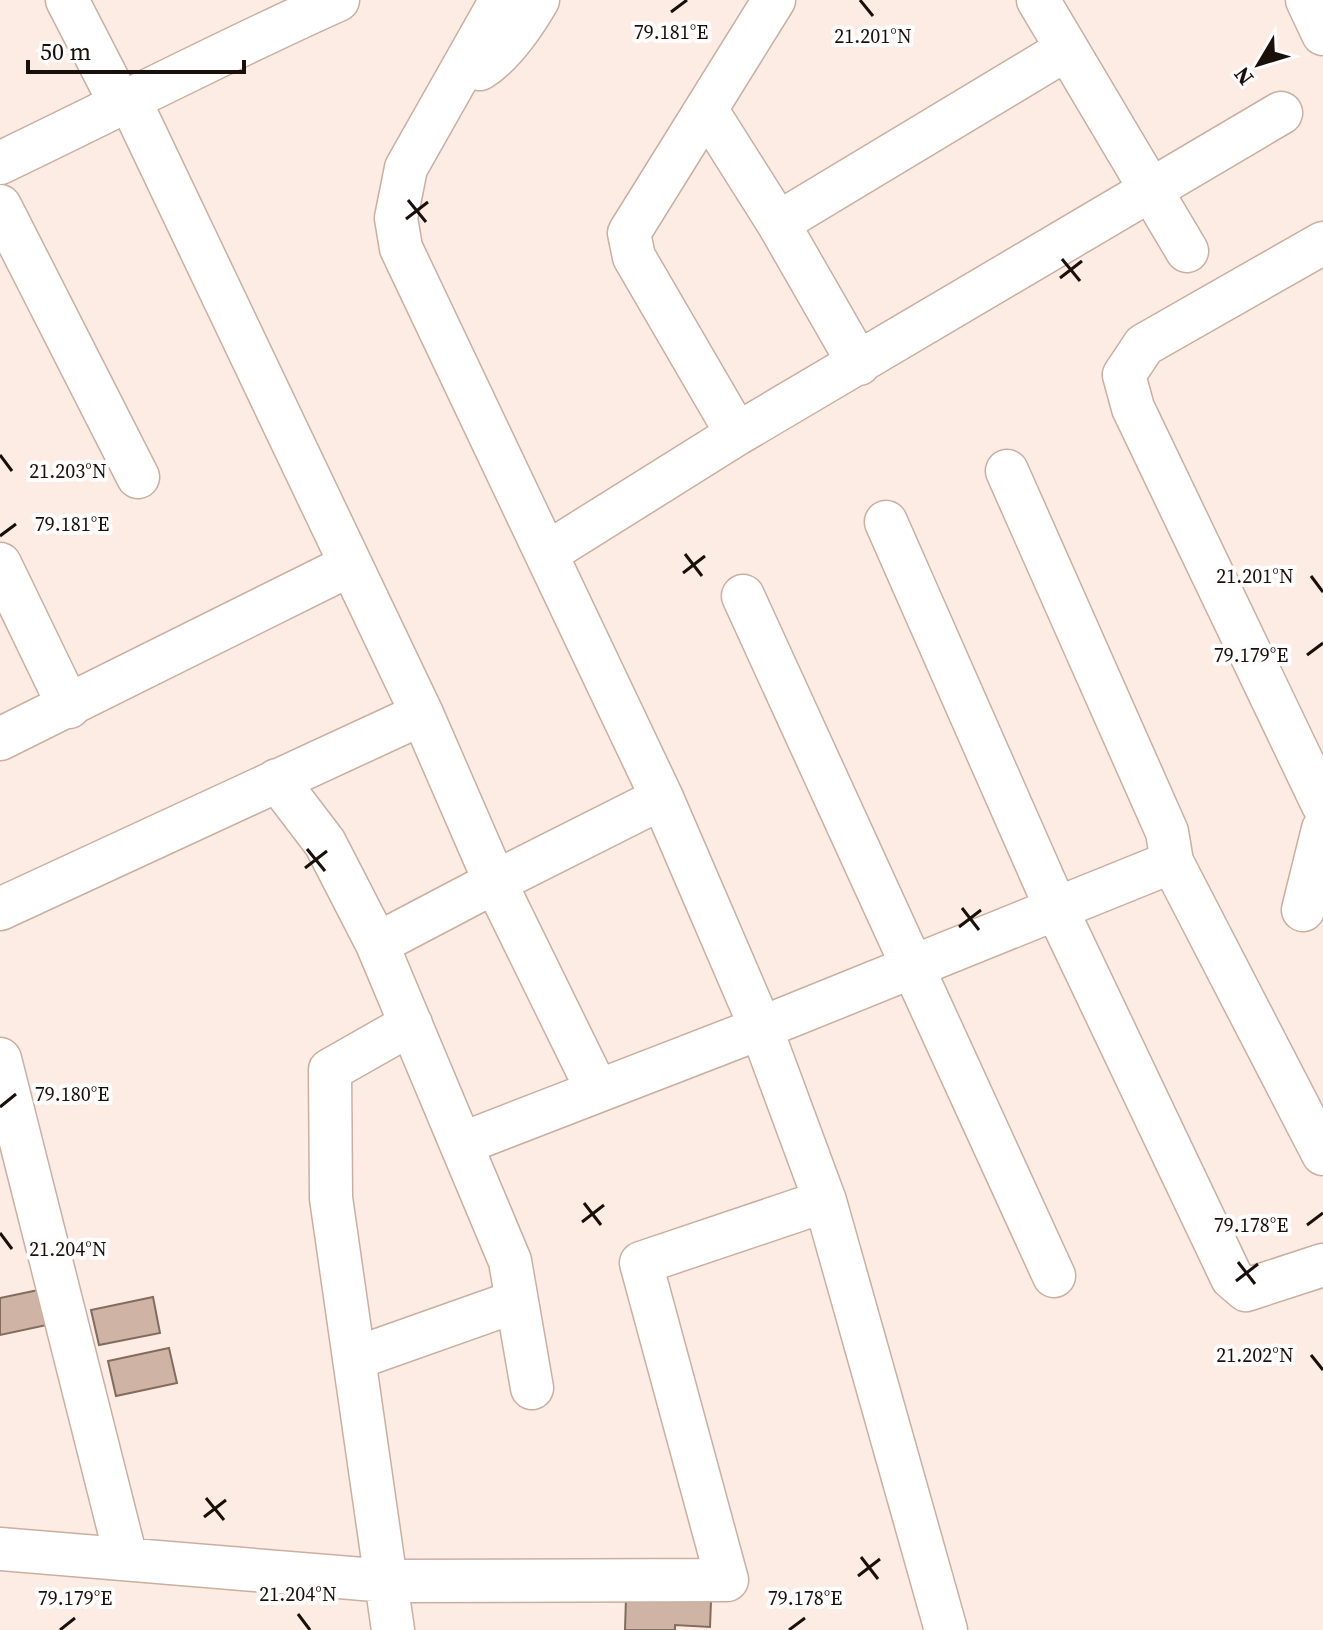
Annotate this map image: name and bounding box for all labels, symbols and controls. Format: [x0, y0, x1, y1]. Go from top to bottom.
text: 79.181°E [634, 18, 708, 46]
text: 21.201°N [834, 22, 912, 50]
scale bar [28, 24, 244, 74]
north arrow [1219, 24, 1299, 104]
text: 50 m [40, 35, 91, 68]
text: N [1226, 61, 1260, 92]
text: 21.203°N [29, 457, 107, 485]
text: 79.181°E [35, 510, 109, 538]
text: 21.201°N [1216, 562, 1294, 590]
text: 79.179°E [1214, 641, 1288, 669]
text: 79.180°E [35, 1080, 109, 1108]
text: 79.178°E [1214, 1211, 1288, 1239]
text: 21.204°N [29, 1235, 107, 1263]
text: 21.202°N [1216, 1341, 1294, 1369]
text: 21.204°N [259, 1580, 337, 1608]
text: 79.179°E [38, 1584, 112, 1612]
text: 79.178°E [768, 1584, 842, 1612]

